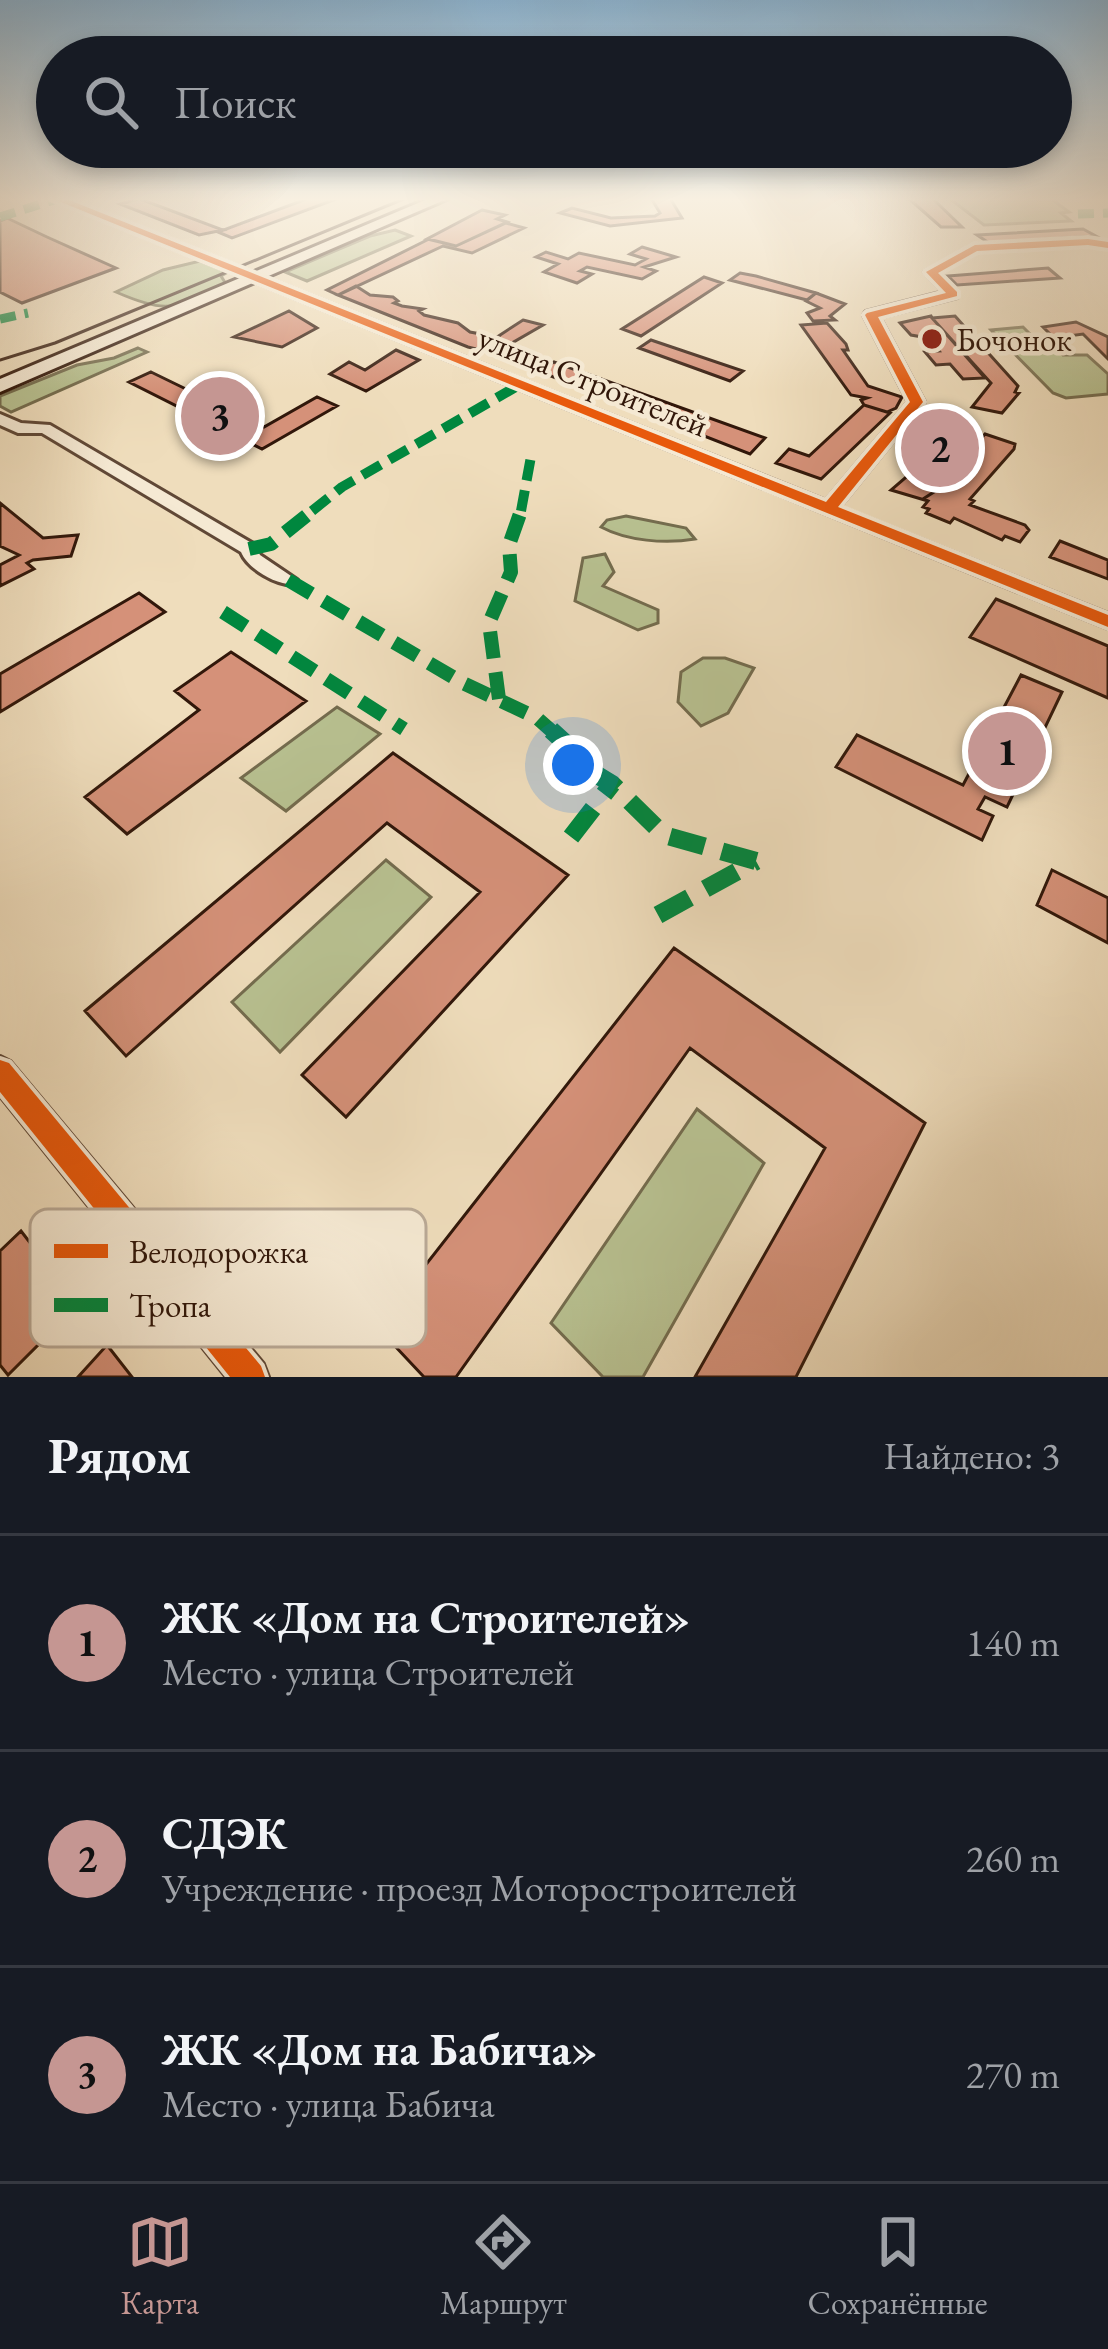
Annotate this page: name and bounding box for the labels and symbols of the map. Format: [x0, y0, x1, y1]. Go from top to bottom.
street label: улица Строителей [472, 315, 714, 447]
place label: Бочонок [956, 318, 1072, 361]
marker: Бочонок [919, 326, 945, 352]
pin: 3 [181, 371, 259, 461]
pin: 2 [901, 403, 979, 493]
pin: 1 [968, 706, 1046, 796]
your location [543, 735, 603, 795]
legend [30, 1209, 426, 1347]
text: Велодорожка [129, 1230, 309, 1273]
text: Тропа [129, 1284, 212, 1327]

